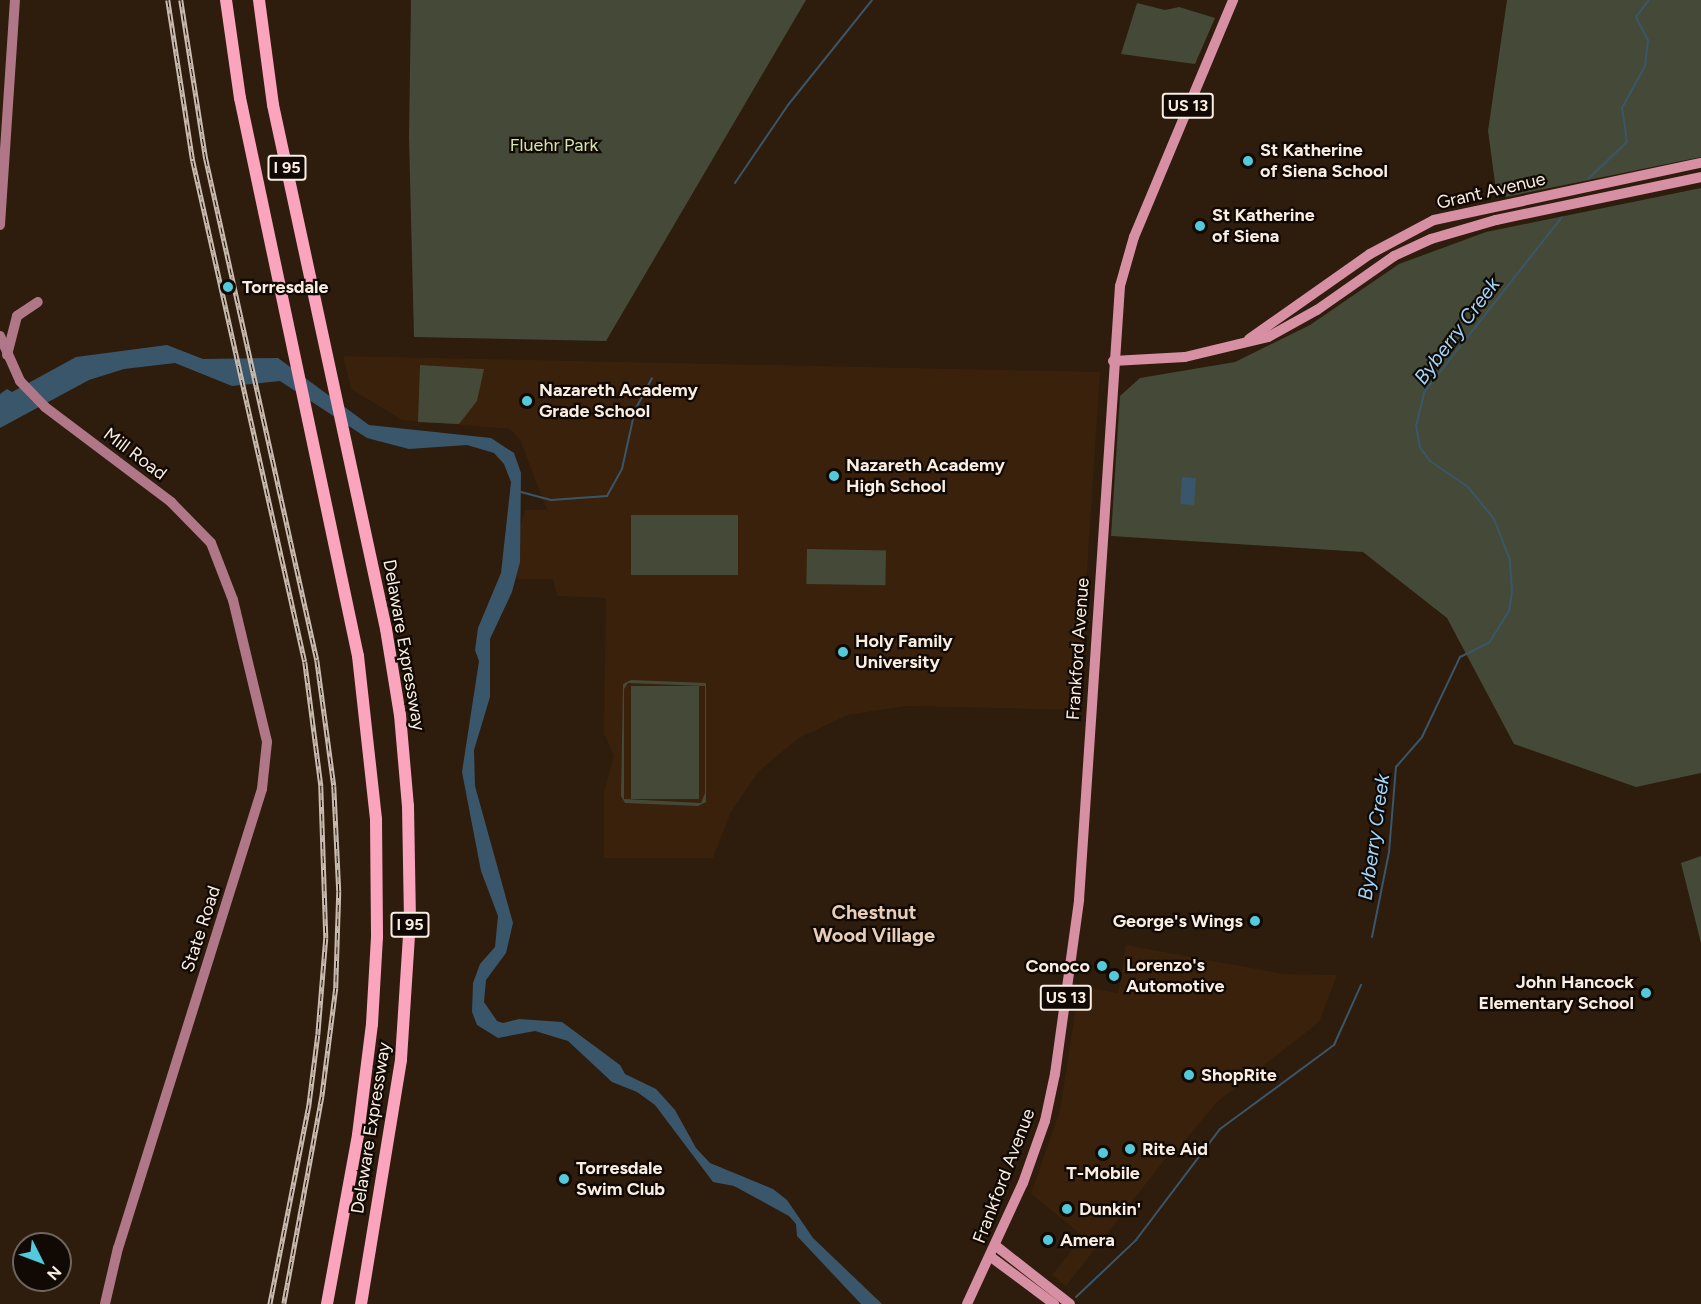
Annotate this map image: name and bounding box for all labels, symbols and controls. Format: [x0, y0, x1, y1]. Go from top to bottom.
road number: US 13 [1161, 93, 1215, 119]
park label: Fluehr Park [510, 134, 598, 156]
place label: St Katherine of Siena School [1260, 140, 1388, 182]
marker: St Katherine of Siena School [1241, 154, 1255, 168]
road number: I 95 [266, 155, 308, 181]
street label: Grant Avenue [1434, 168, 1548, 214]
place label: St Katherine of Siena [1212, 205, 1315, 248]
marker: St Katherine of Siena [1193, 219, 1207, 233]
water label: Byberry Creek [1409, 273, 1505, 389]
place label: Torresdale [242, 276, 328, 298]
marker: Torresdale [219, 278, 237, 296]
place label: Nazareth Academy Grade School [539, 380, 698, 422]
marker: Nazareth Academy Grade School [520, 394, 534, 408]
street label: Mill Road [99, 423, 171, 485]
place label: Nazareth Academy High School [846, 455, 1005, 498]
marker: Nazareth Academy High School [827, 469, 841, 483]
street label: Delaware Expressway [378, 558, 430, 732]
street label: Frankford Avenue [1062, 577, 1094, 721]
place label: Holy Family University [855, 631, 953, 674]
marker: Holy Family University [836, 645, 850, 659]
water label: Byberry Creek [1353, 772, 1395, 902]
street label: State Road [177, 883, 225, 975]
district label: Chestnut Wood Village [813, 900, 935, 947]
place label: George's Wings [1113, 910, 1243, 932]
road number: I 95 [389, 912, 431, 938]
marker: George's Wings [1248, 914, 1262, 928]
place label: Conoco [1026, 955, 1090, 977]
place label: Lorenzo's Automotive [1126, 955, 1224, 998]
marker: Conoco [1095, 959, 1109, 973]
marker: Lorenzo's Automotive [1107, 969, 1121, 983]
place label: John Hancock Elementary School [1479, 972, 1634, 1014]
road number: US 13 [1039, 985, 1093, 1011]
marker: John Hancock Elementary School [1639, 986, 1653, 1000]
street label: Delaware Expressway [347, 1041, 395, 1215]
place label: ShopRite [1201, 1064, 1277, 1086]
marker: ShopRite [1182, 1068, 1196, 1082]
street label: Frankford Avenue [968, 1106, 1040, 1246]
place label: Rite Aid [1142, 1138, 1208, 1160]
marker: Rite Aid [1123, 1142, 1137, 1156]
marker: T-Mobile [1096, 1146, 1110, 1160]
place label: Torresdale Swim Club [576, 1158, 665, 1200]
place label: T-Mobile [1066, 1162, 1140, 1184]
marker: Torresdale Swim Club [557, 1172, 571, 1186]
place label: Dunkin' [1079, 1198, 1141, 1220]
marker: Dunkin' [1060, 1202, 1074, 1216]
place label: Amera [1060, 1229, 1115, 1251]
north arrow [12, 1232, 72, 1292]
marker: Amera [1041, 1233, 1055, 1247]
text: N [43, 1262, 65, 1284]

